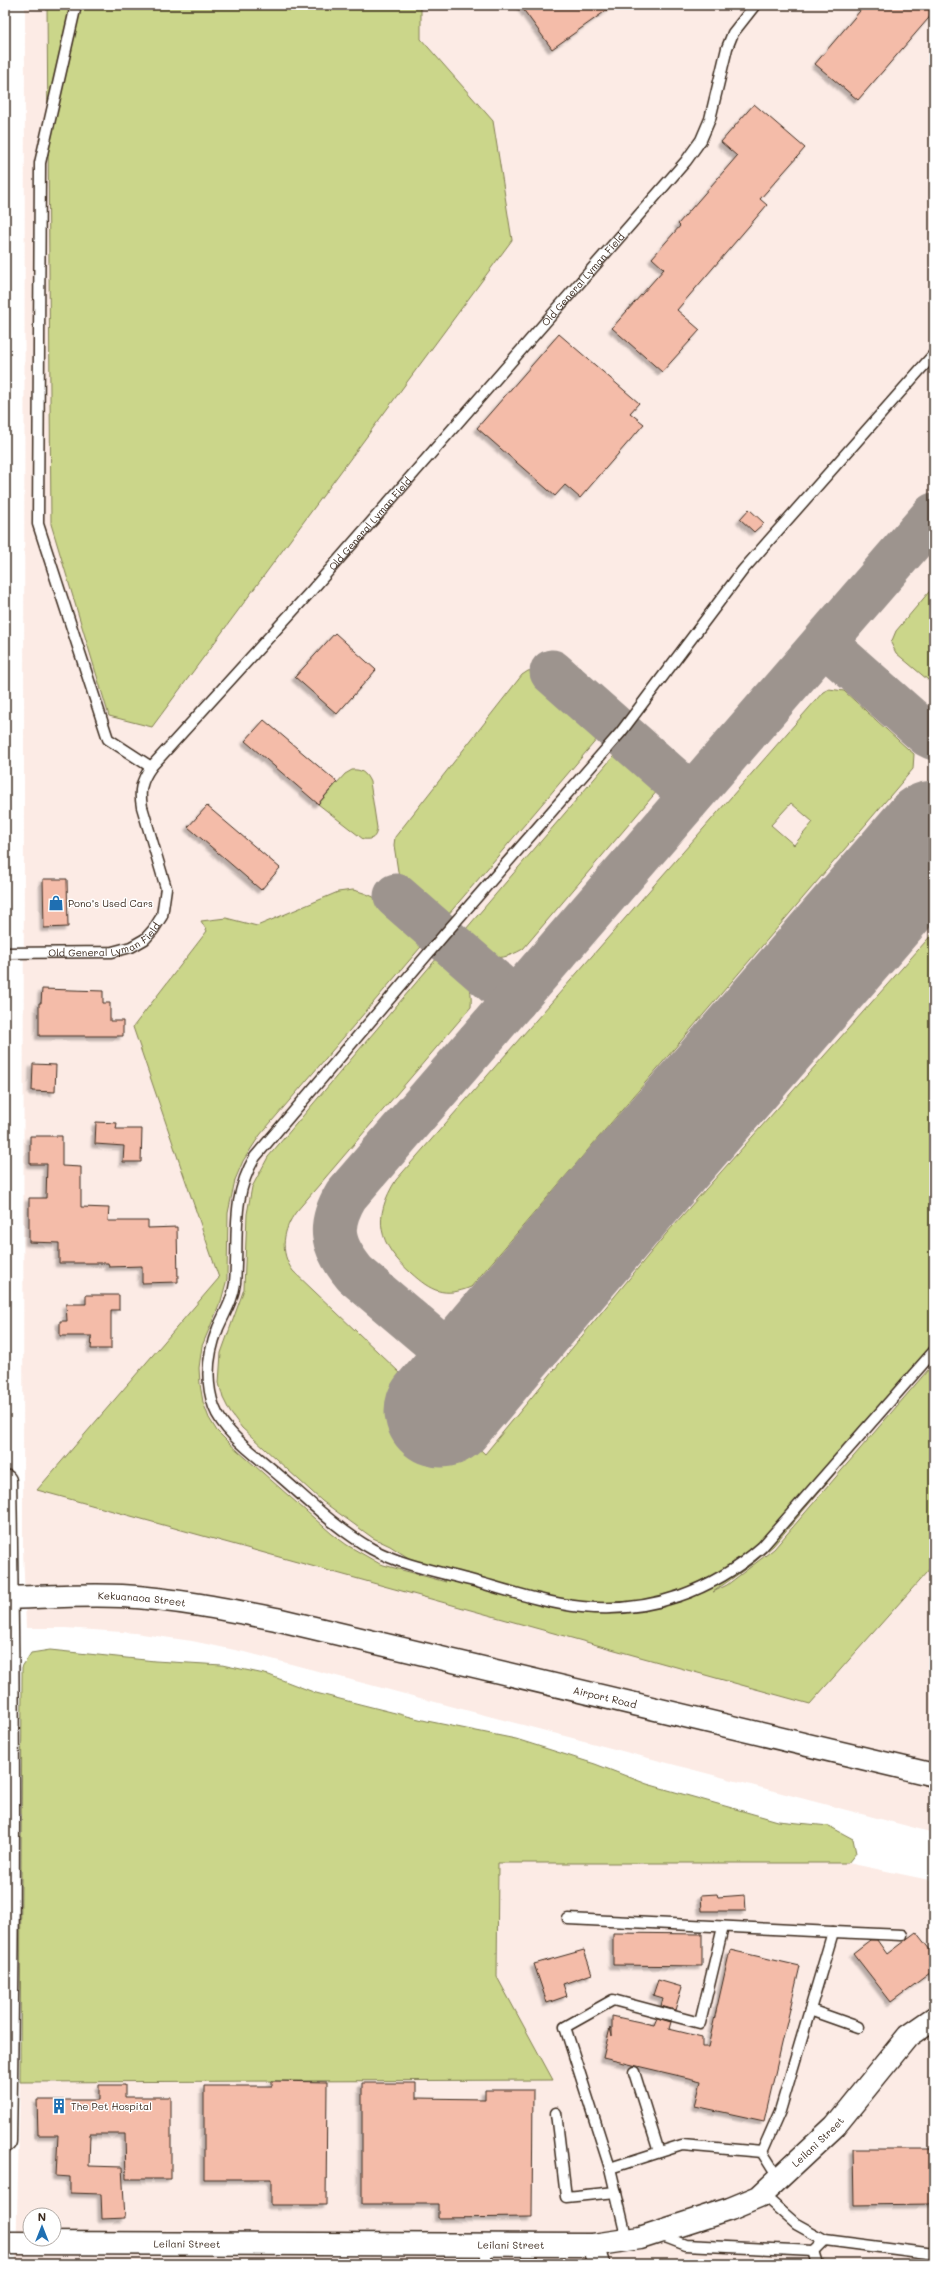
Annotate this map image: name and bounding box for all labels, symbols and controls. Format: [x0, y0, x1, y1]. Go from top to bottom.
street label: Old General Lyman Field [538, 230, 627, 329]
street label: Old General Lyman Field [325, 474, 414, 573]
shop icon: Pono’s Used Cars [47, 894, 65, 912]
place label: Pono’s Used Cars [68, 896, 153, 910]
street label: Old General Lyman Field [48, 920, 163, 960]
street label: Kekuanaoa Street [98, 1588, 187, 1610]
street label: Airport Road [572, 1683, 638, 1711]
building icon: The Pet Hospital [50, 2097, 68, 2115]
place label: The Pet Hospital [71, 2099, 152, 2113]
street label: Leilani Street [789, 2114, 847, 2170]
north arrow [22, 2207, 62, 2247]
text: N [38, 2209, 46, 2224]
street label: Leilani Street [153, 2237, 221, 2251]
street label: Leilani Street [477, 2238, 545, 2252]

